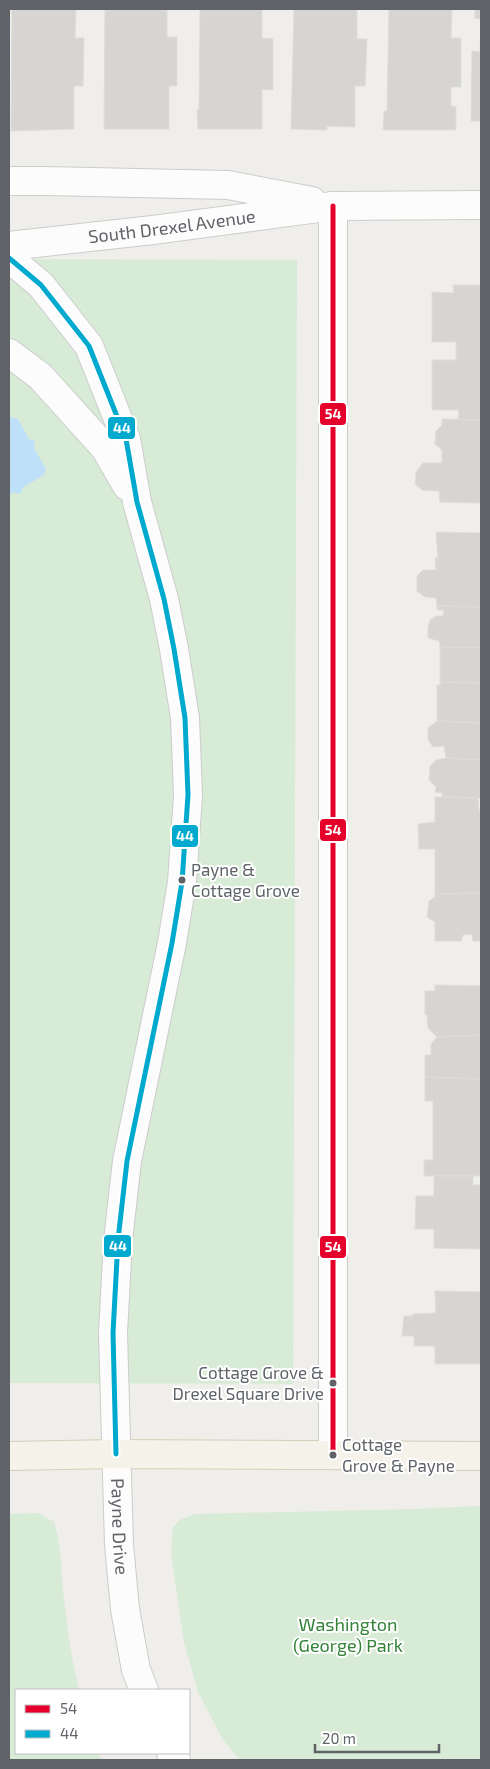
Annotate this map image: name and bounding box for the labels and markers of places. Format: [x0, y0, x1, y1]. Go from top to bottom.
place label: Payne & Cottage Grove [191, 859, 300, 901]
marker: Payne & Cottage Grove [177, 875, 187, 885]
place label: Cottage Grove & Drexel Square Drive [173, 1362, 324, 1404]
marker: Cottage Grove & Drexel Square Drive [328, 1378, 338, 1388]
place label: Cottage Grove & Payne [342, 1434, 455, 1476]
marker: Cottage Grove & Payne [328, 1450, 338, 1460]

